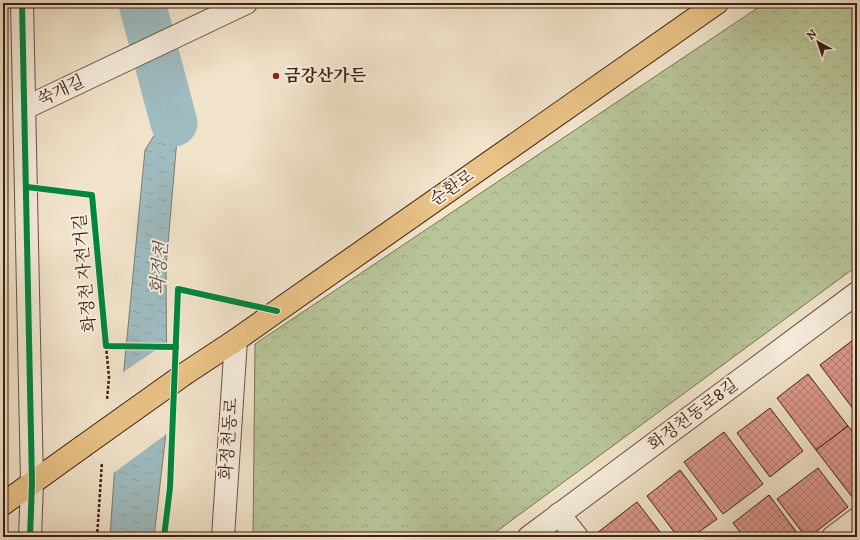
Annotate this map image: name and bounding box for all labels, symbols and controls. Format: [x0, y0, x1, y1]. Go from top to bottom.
north arrow [798, 22, 838, 62]
text: N [804, 27, 820, 43]
place label: 금강산가든 [284, 65, 367, 87]
street label: 쑥개길 [34, 71, 88, 111]
marker: 금강산가든 [271, 71, 281, 81]
street label: 순환로 [426, 165, 479, 211]
street label: 화정천 자전거길 [69, 213, 101, 333]
water label: 화정천 [147, 239, 173, 295]
street label: 화정천동로8길 [644, 374, 742, 456]
street label: 화정천동로 [215, 397, 243, 481]

